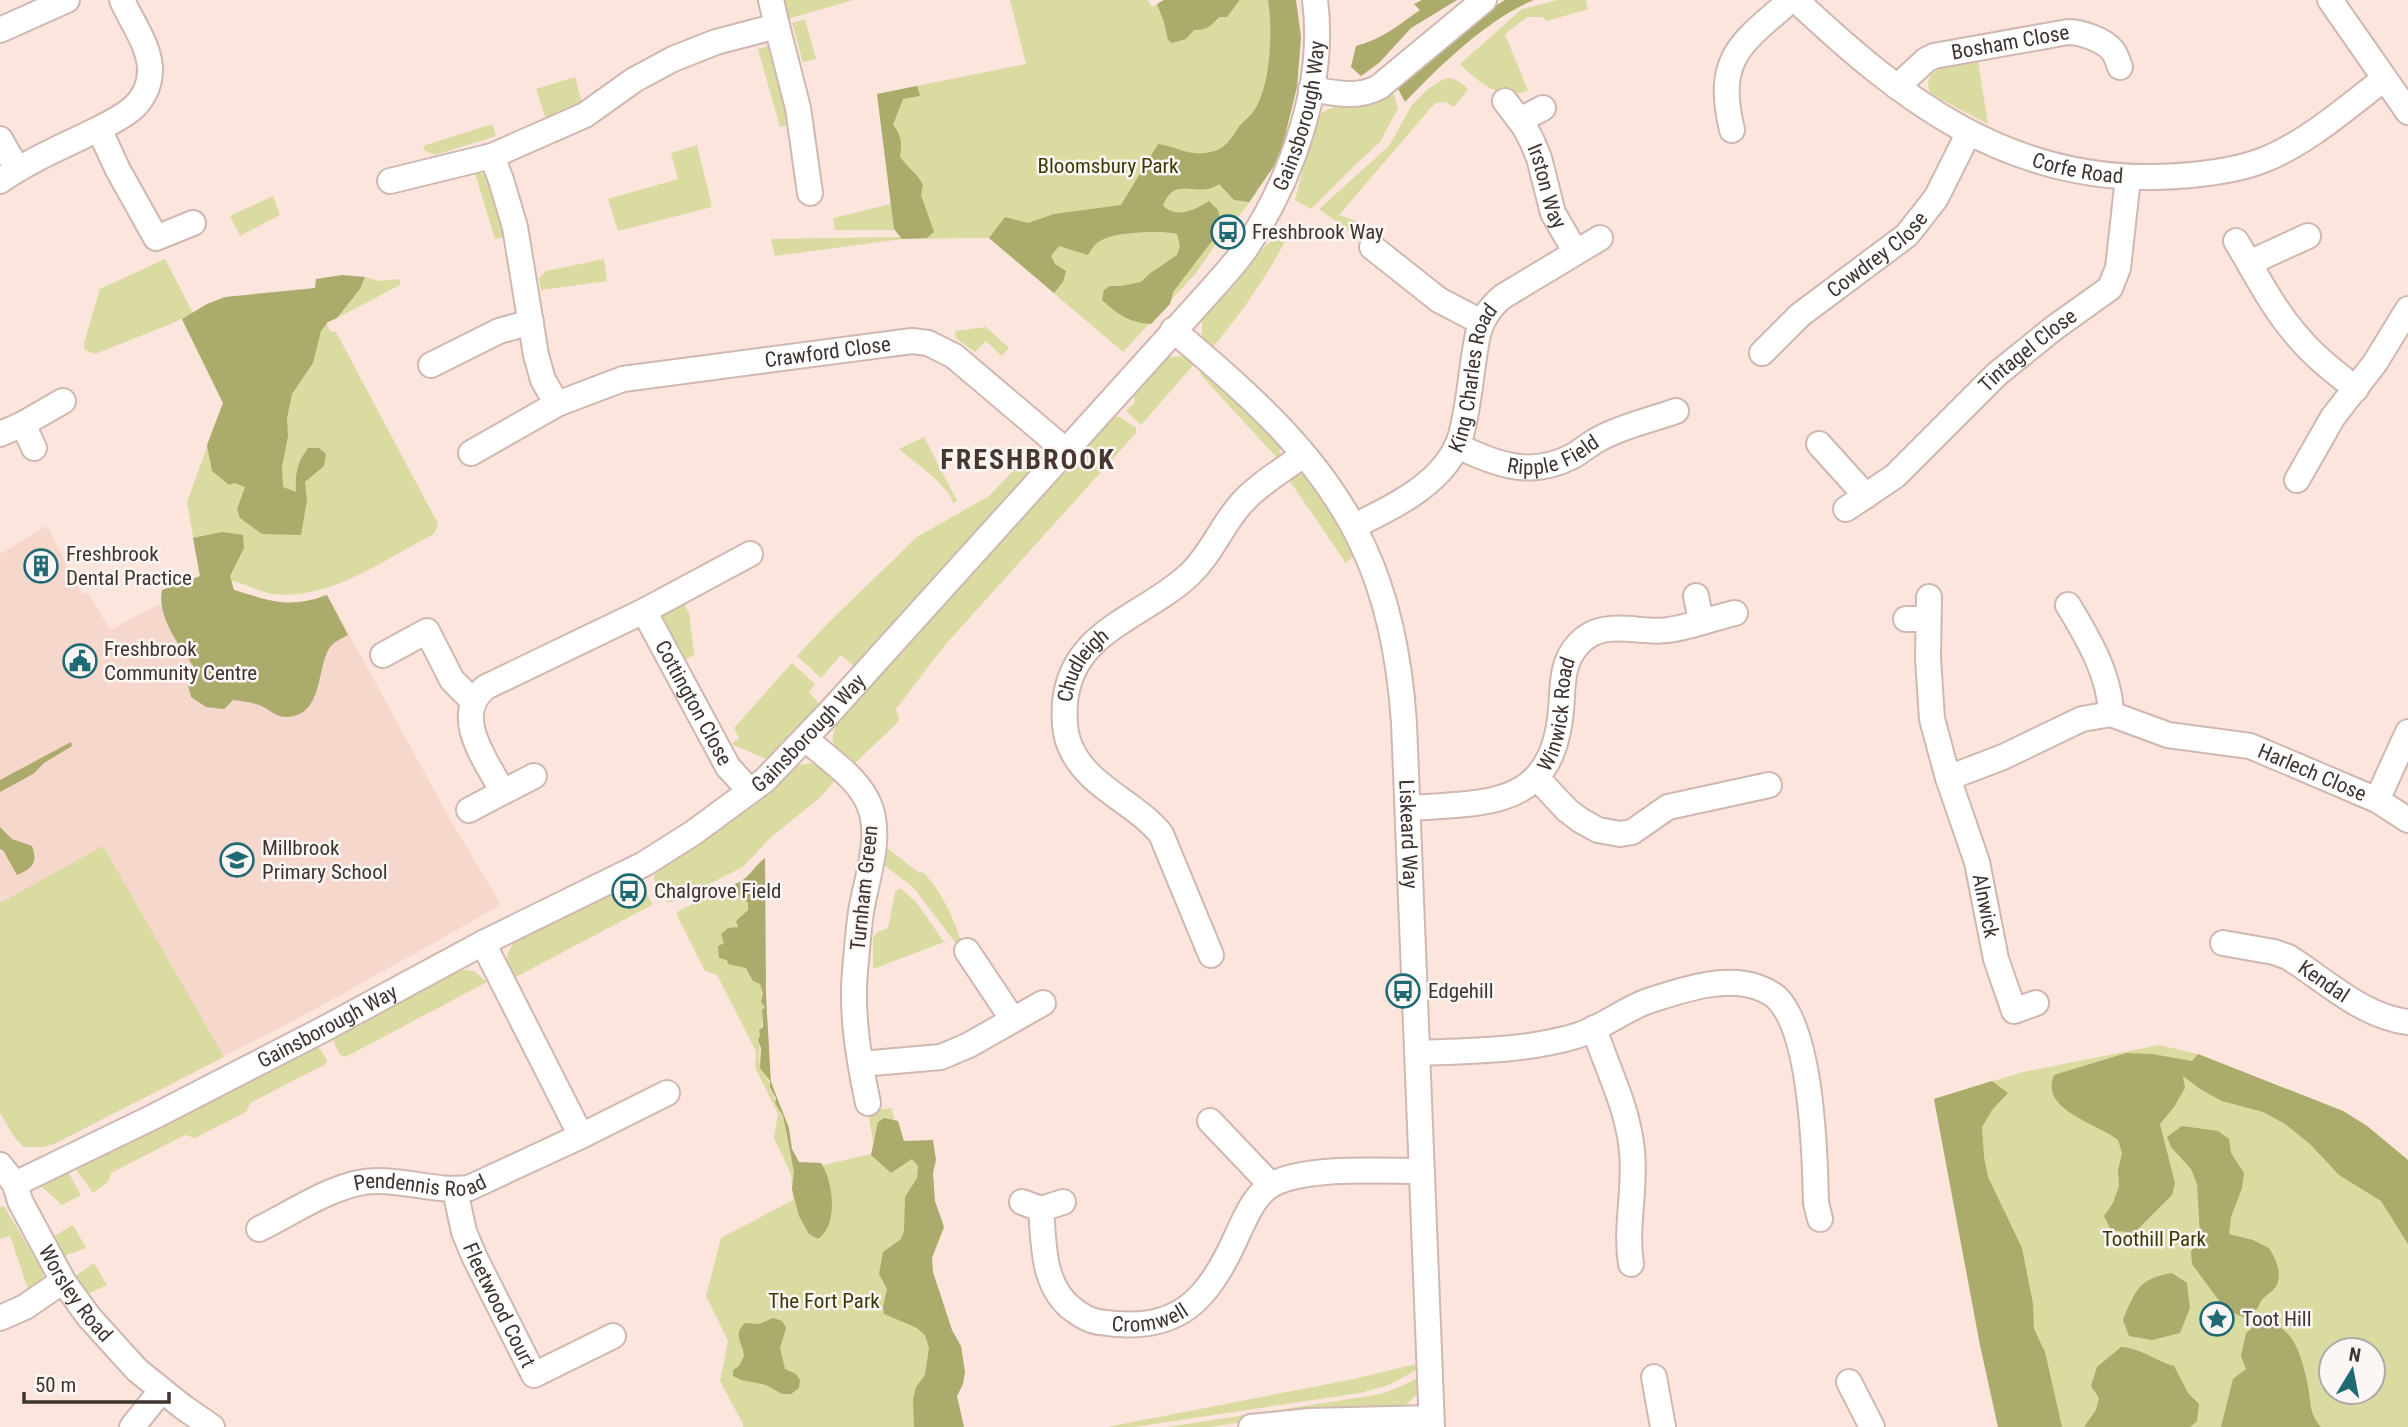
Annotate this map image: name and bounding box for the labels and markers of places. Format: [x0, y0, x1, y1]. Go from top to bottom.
bus stop icon: Freshbrook Way [1209, 213, 1247, 251]
place label: Freshbrook Way [1252, 220, 1384, 244]
place label: Freshbrook Dental Practice [66, 542, 192, 590]
building icon: Freshbrook Dental Practice [22, 547, 60, 585]
place label: Freshbrook Community Centre [104, 637, 257, 685]
public building icon: Freshbrook Community Centre [61, 642, 99, 680]
place label: Millbrook Primary School [262, 836, 388, 884]
school or university icon: Millbrook Primary School [218, 841, 256, 879]
bus stop icon: Chalgrove Field [610, 872, 648, 910]
place label: Chalgrove Field [654, 879, 781, 903]
bus stop icon: Edgehill [1384, 972, 1422, 1010]
place label: Edgehill [1428, 979, 1493, 1003]
place icon: Toot Hill [2198, 1300, 2236, 1338]
place label: Toot Hill [2242, 1307, 2312, 1331]

